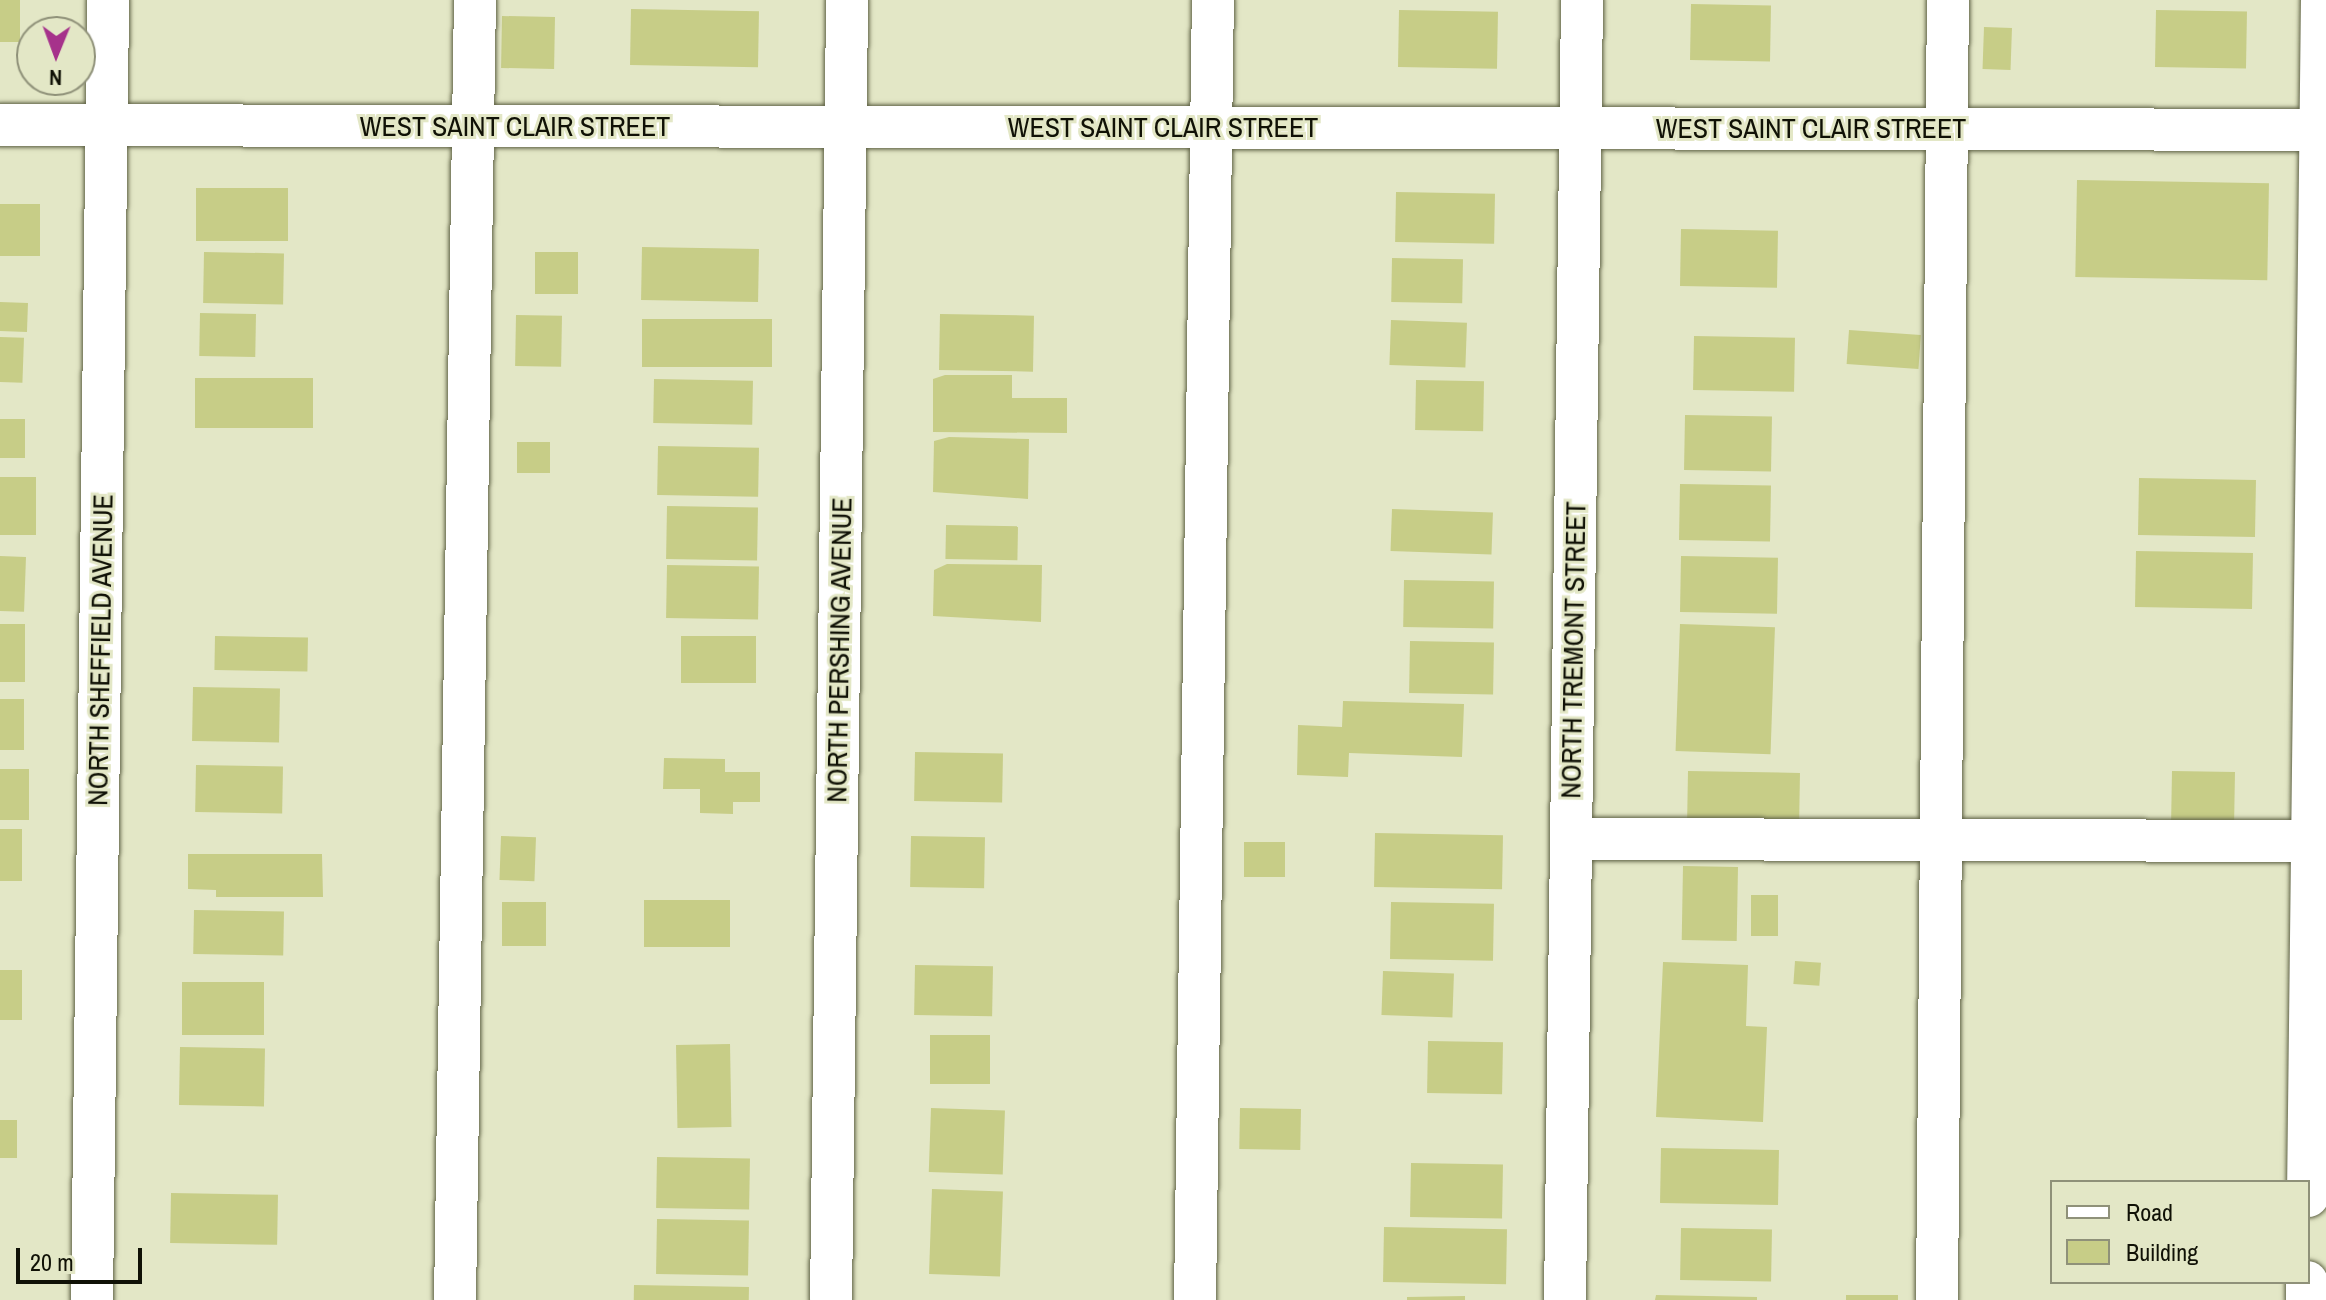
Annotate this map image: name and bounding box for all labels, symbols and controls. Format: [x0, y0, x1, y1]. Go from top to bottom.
north arrow [16, 16, 96, 96]
text: N [49, 63, 62, 93]
street label: WEST SAINT CLAIR STREET [359, 109, 671, 143]
street label: WEST SAINT CLAIR STREET [1007, 110, 1319, 144]
street label: WEST SAINT CLAIR STREET [1655, 111, 1967, 145]
street label: NORTH SHEFFIELD AVENUE [80, 493, 120, 807]
street label: NORTH PERSHING AVENUE [820, 496, 858, 804]
street label: NORTH TREMONT STREET [1554, 501, 1592, 799]
legend [2050, 1180, 2310, 1284]
text: Road [2126, 1196, 2173, 1228]
scale bar [20, 1232, 146, 1282]
text: Building [2126, 1236, 2198, 1268]
text: 20 m [30, 1246, 74, 1278]

